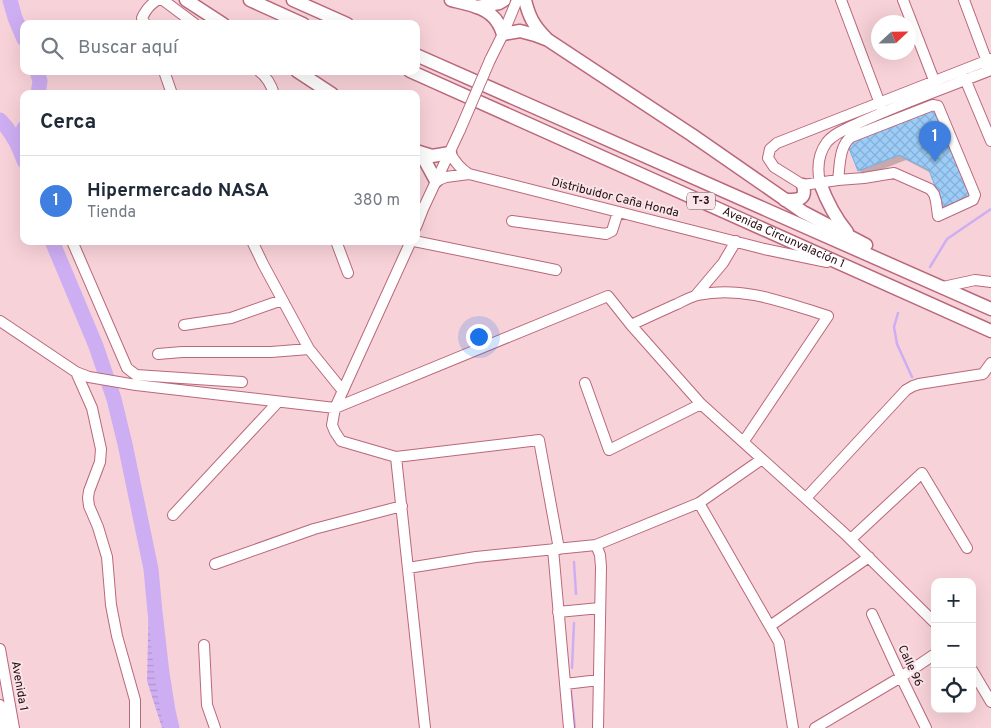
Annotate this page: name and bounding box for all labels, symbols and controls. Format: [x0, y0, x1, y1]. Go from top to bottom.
north arrow [871, 15, 916, 60]
search box [20, 20, 420, 75]
icon: search [38, 34, 66, 62]
text: Buscar aquí [78, 36, 178, 60]
text: Cerca [40, 109, 96, 136]
pin: 1 [919, 121, 951, 162]
street label: Distribuidor Caña Honda [549, 174, 681, 222]
text: Hipermercado NASA [87, 179, 269, 203]
text: 1 [53, 191, 59, 211]
text: 380 m [353, 191, 400, 211]
road number: T-3 [687, 192, 715, 210]
text: Tienda [87, 203, 136, 223]
street label: Avenida Circunvalación 1 [720, 204, 847, 272]
your location [466, 324, 492, 350]
map controls [931, 578, 976, 713]
button: + [931, 578, 976, 623]
button: − [931, 623, 976, 668]
street label: Calle 96 [893, 643, 927, 689]
street label: Avenida 1 [7, 660, 31, 712]
button: locate [931, 668, 976, 713]

